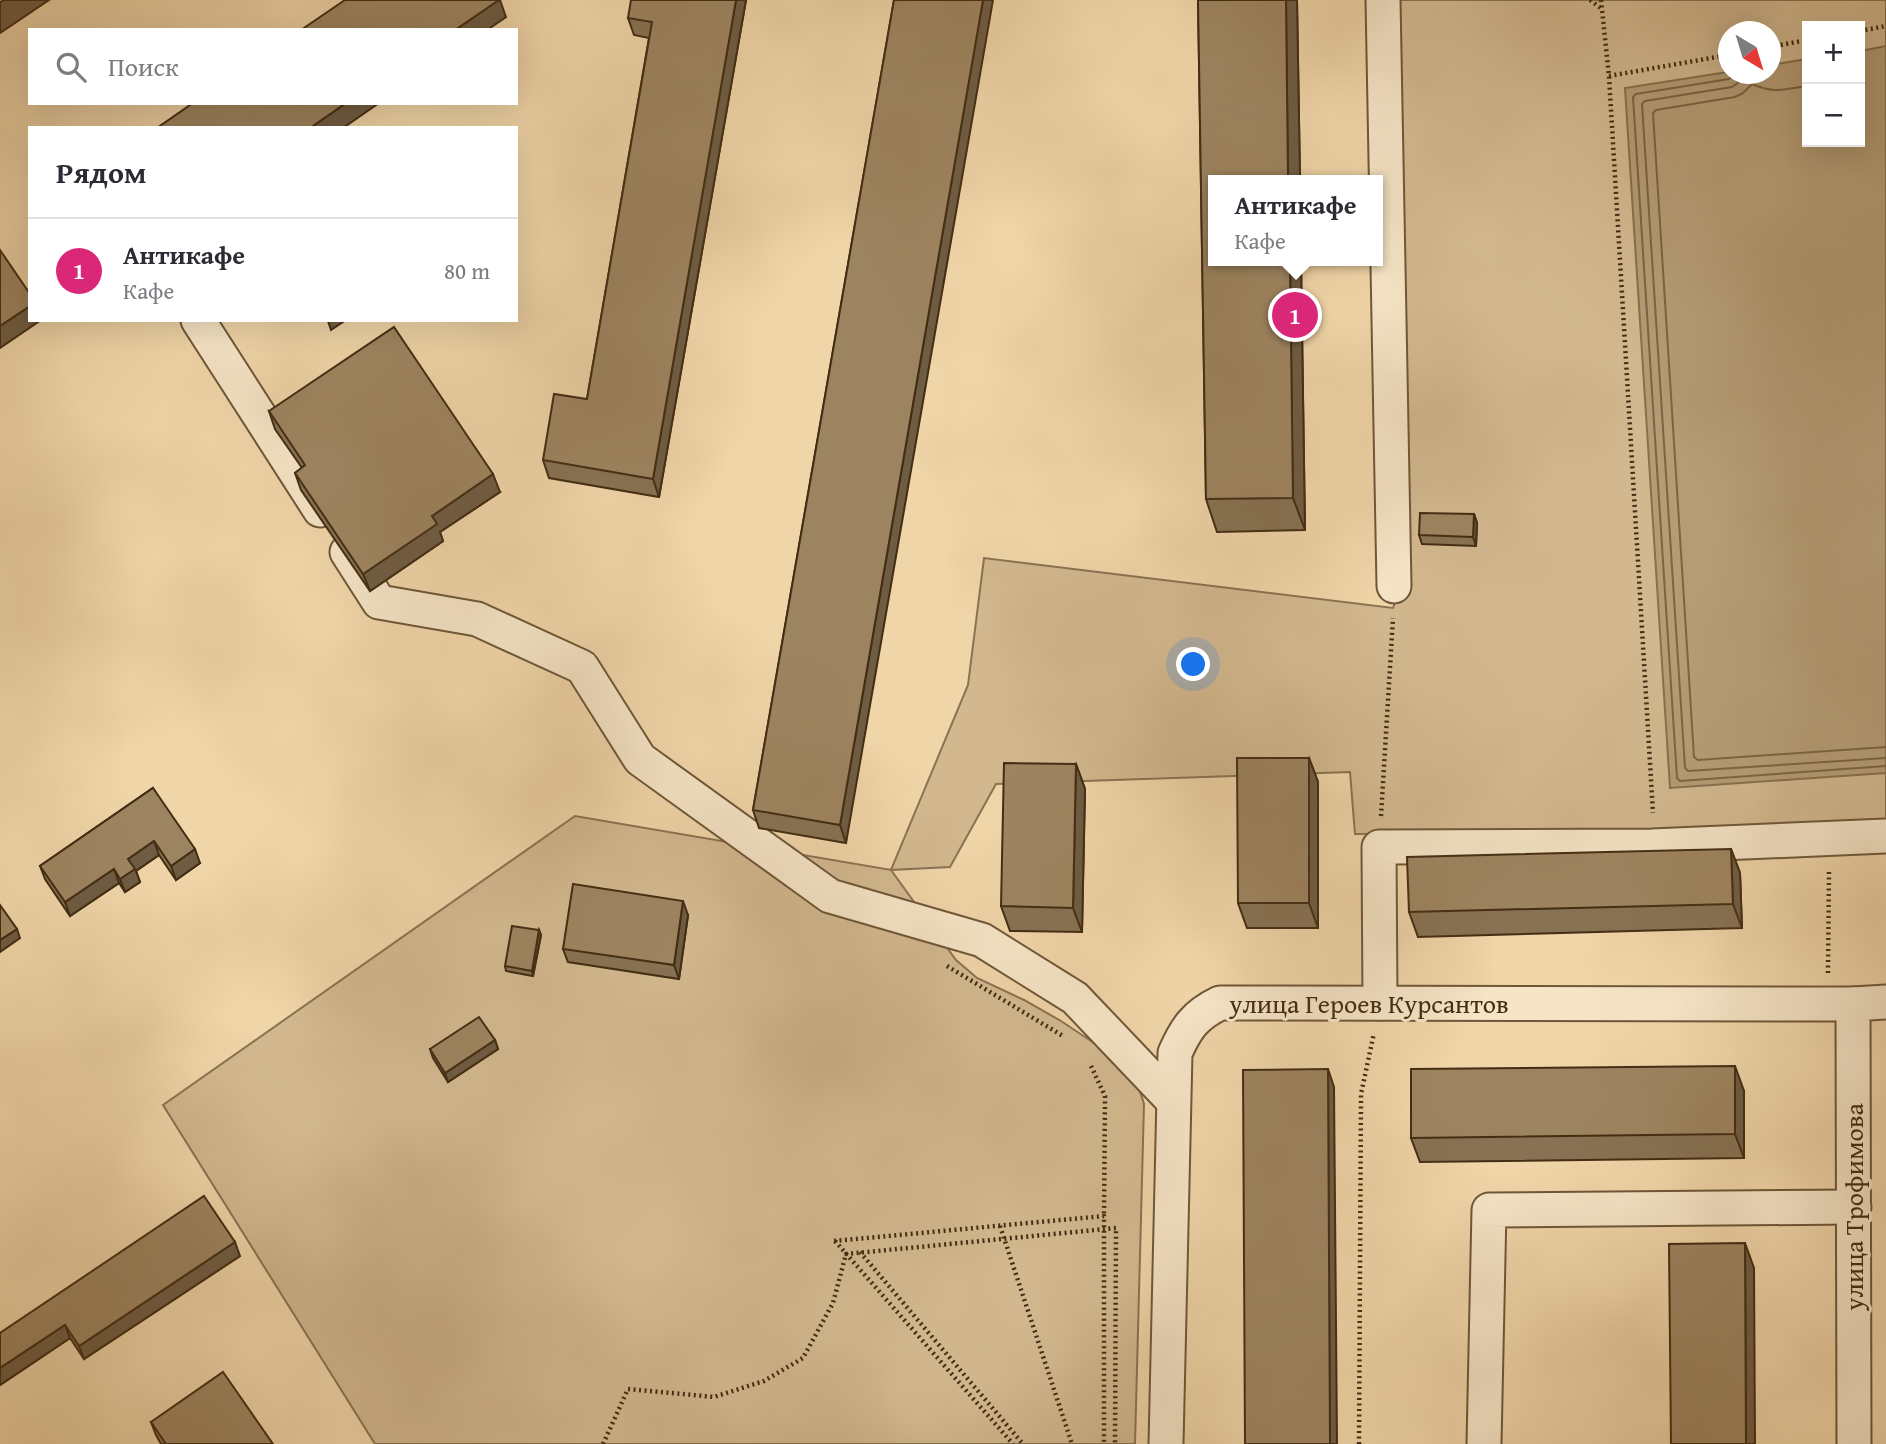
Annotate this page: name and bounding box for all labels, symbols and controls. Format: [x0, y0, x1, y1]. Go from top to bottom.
north arrow [1718, 21, 1781, 84]
map controls [1802, 21, 1865, 147]
button: + [1802, 21, 1865, 84]
search box [28, 28, 518, 105]
text: Поиск [108, 47, 179, 86]
icon: search [52, 48, 90, 86]
button: − [1802, 84, 1865, 147]
text: Рядом [56, 150, 147, 194]
popup [1208, 175, 1383, 266]
text: Антикафе [1234, 185, 1357, 224]
text: Кафе [1234, 224, 1286, 257]
text: Антикафе [123, 235, 245, 274]
text: 1 [73, 254, 85, 287]
text: 80 m [444, 254, 490, 287]
text: Кафе [123, 274, 174, 307]
pin: 1 [1272, 289, 1318, 341]
your location [1176, 647, 1210, 681]
street label: улица Героев Курсантов [1228, 984, 1509, 1023]
street label: улица Трофимова [1834, 1103, 1873, 1312]

